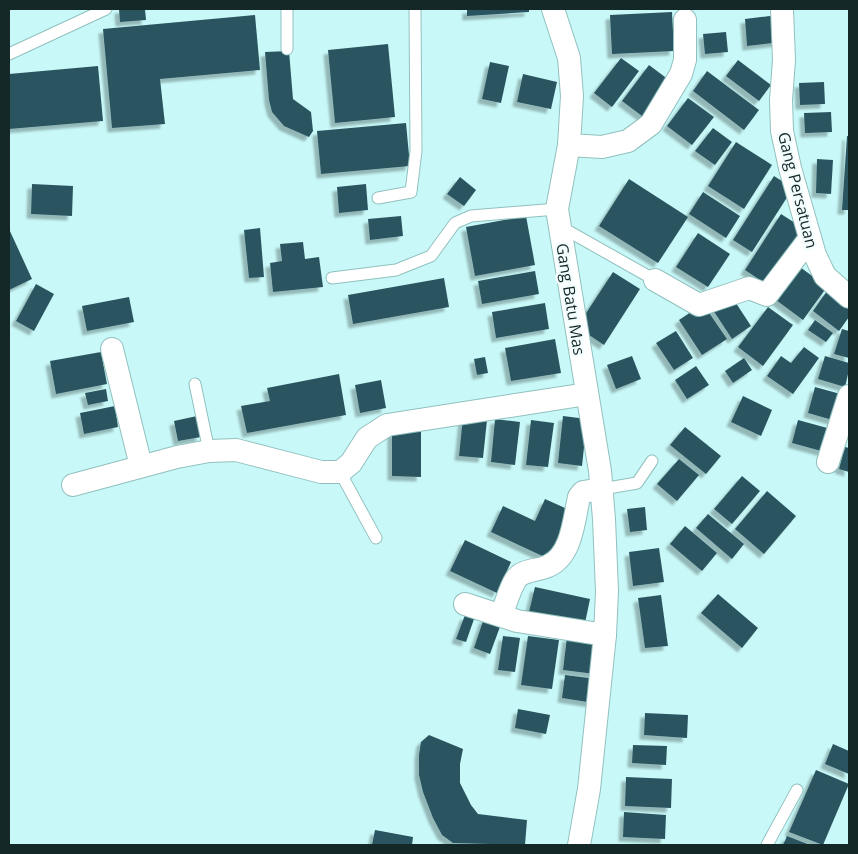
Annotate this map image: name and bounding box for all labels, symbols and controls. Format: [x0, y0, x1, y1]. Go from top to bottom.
street label: Gang Persatuan [773, 130, 823, 250]
street label: Gang Batu Mas [551, 241, 591, 357]

